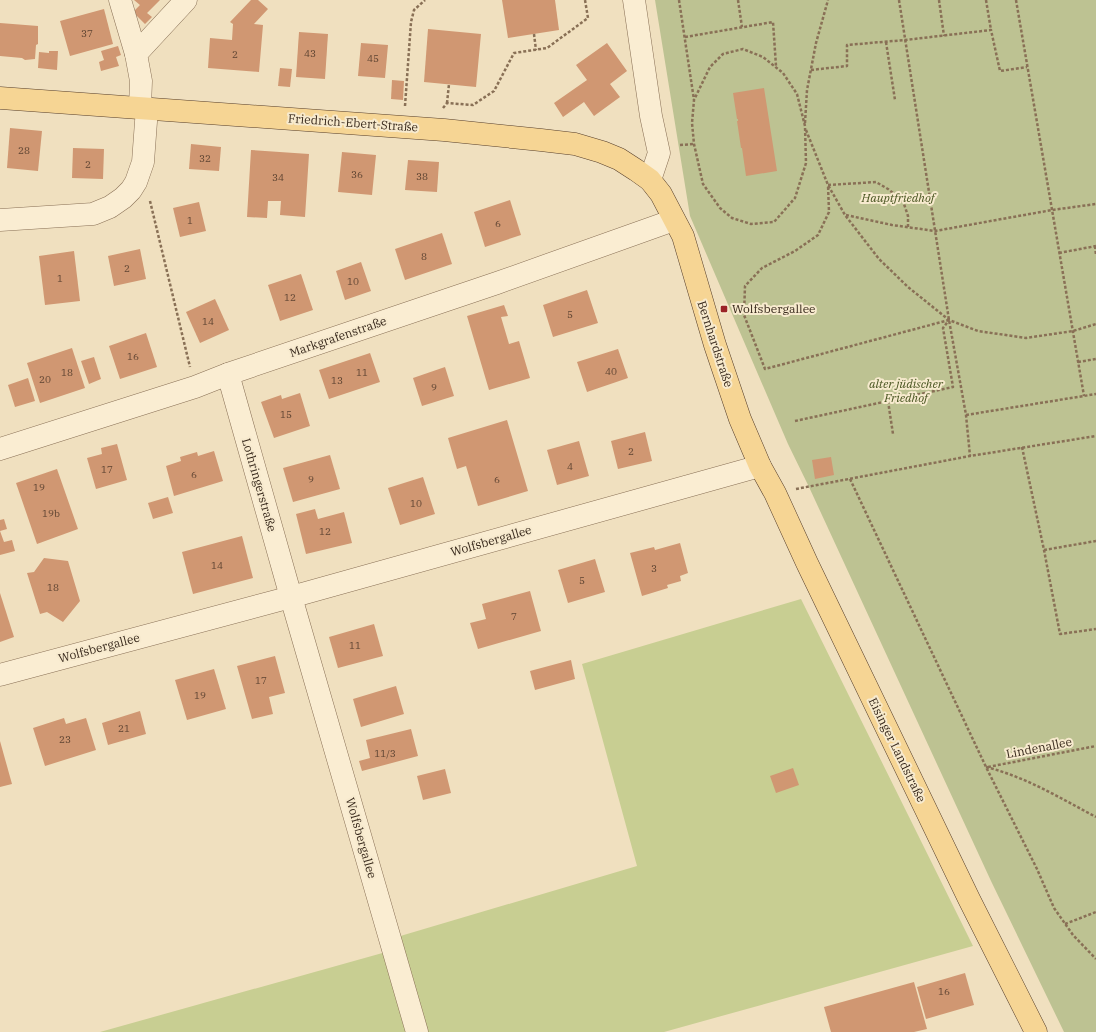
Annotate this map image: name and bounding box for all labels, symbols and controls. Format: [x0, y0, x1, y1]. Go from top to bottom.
house number: 37 [81, 27, 93, 40]
house number: 43 [304, 47, 316, 60]
house number: 2 [232, 48, 238, 61]
house number: 45 [367, 52, 379, 65]
street label: Friedrich-Ebert-Straße [288, 110, 419, 135]
house number: 28 [18, 144, 30, 157]
house number: 32 [199, 152, 211, 165]
house number: 2 [85, 158, 91, 171]
house number: 36 [351, 168, 363, 181]
house number: 38 [416, 170, 428, 183]
house number: 34 [272, 171, 284, 184]
park label: Hauptfriedhof [861, 190, 937, 205]
house number: 1 [187, 214, 193, 227]
house number: 6 [495, 217, 501, 230]
house number: 8 [421, 250, 427, 263]
house number: 2 [124, 262, 130, 275]
house number: 1 [57, 272, 63, 285]
house number: 10 [347, 275, 359, 288]
house number: 12 [284, 291, 296, 304]
street label: Bernhardstraße [694, 299, 737, 389]
place label: Wolfsbergallee [732, 301, 816, 316]
marker: Wolfsbergallee [719, 304, 729, 314]
house number: 5 [567, 308, 573, 321]
street label: Markgrafenstraße [287, 313, 388, 360]
house number: 14 [202, 315, 214, 328]
house number: 16 [127, 350, 139, 363]
house number: 40 [605, 365, 617, 378]
house number: 18 [61, 366, 73, 379]
house number: 11 [356, 366, 368, 379]
house number: 20 [39, 373, 51, 386]
house number: 13 [331, 374, 343, 387]
park label: alter jüdischer Friedhof [869, 376, 944, 405]
house number: 9 [431, 381, 437, 394]
house number: 15 [280, 408, 292, 421]
street label: Lothringerstraße [239, 436, 280, 533]
house number: 2 [628, 445, 634, 458]
house number: 4 [567, 460, 573, 473]
house number: 17 [101, 463, 113, 476]
house number: 6 [191, 468, 197, 481]
house number: 9 [308, 473, 314, 486]
house number: 6 [494, 473, 500, 486]
house number: 19 [33, 481, 45, 494]
house number: 10 [410, 497, 422, 510]
house number: 19b [42, 507, 60, 520]
street label: Wolfsbergallee [449, 522, 533, 559]
house number: 12 [319, 525, 331, 538]
house number: 14 [211, 559, 223, 572]
house number: 3 [651, 562, 657, 575]
house number: 5 [579, 574, 585, 587]
house number: 18 [47, 581, 59, 594]
house number: 7 [511, 610, 517, 623]
street label: Wolfsbergallee [57, 629, 141, 666]
house number: 11 [349, 639, 361, 652]
house number: 17 [255, 674, 267, 687]
house number: 19 [194, 689, 206, 702]
street label: Eisinger Landstraße [866, 695, 929, 804]
house number: 21 [118, 722, 130, 735]
house number: 23 [59, 733, 71, 746]
street label: Lindenallee [1005, 734, 1073, 761]
house number: 11/3 [374, 747, 396, 760]
street label: Wolfsbergallee [343, 796, 380, 880]
house number: 16 [938, 985, 950, 998]

